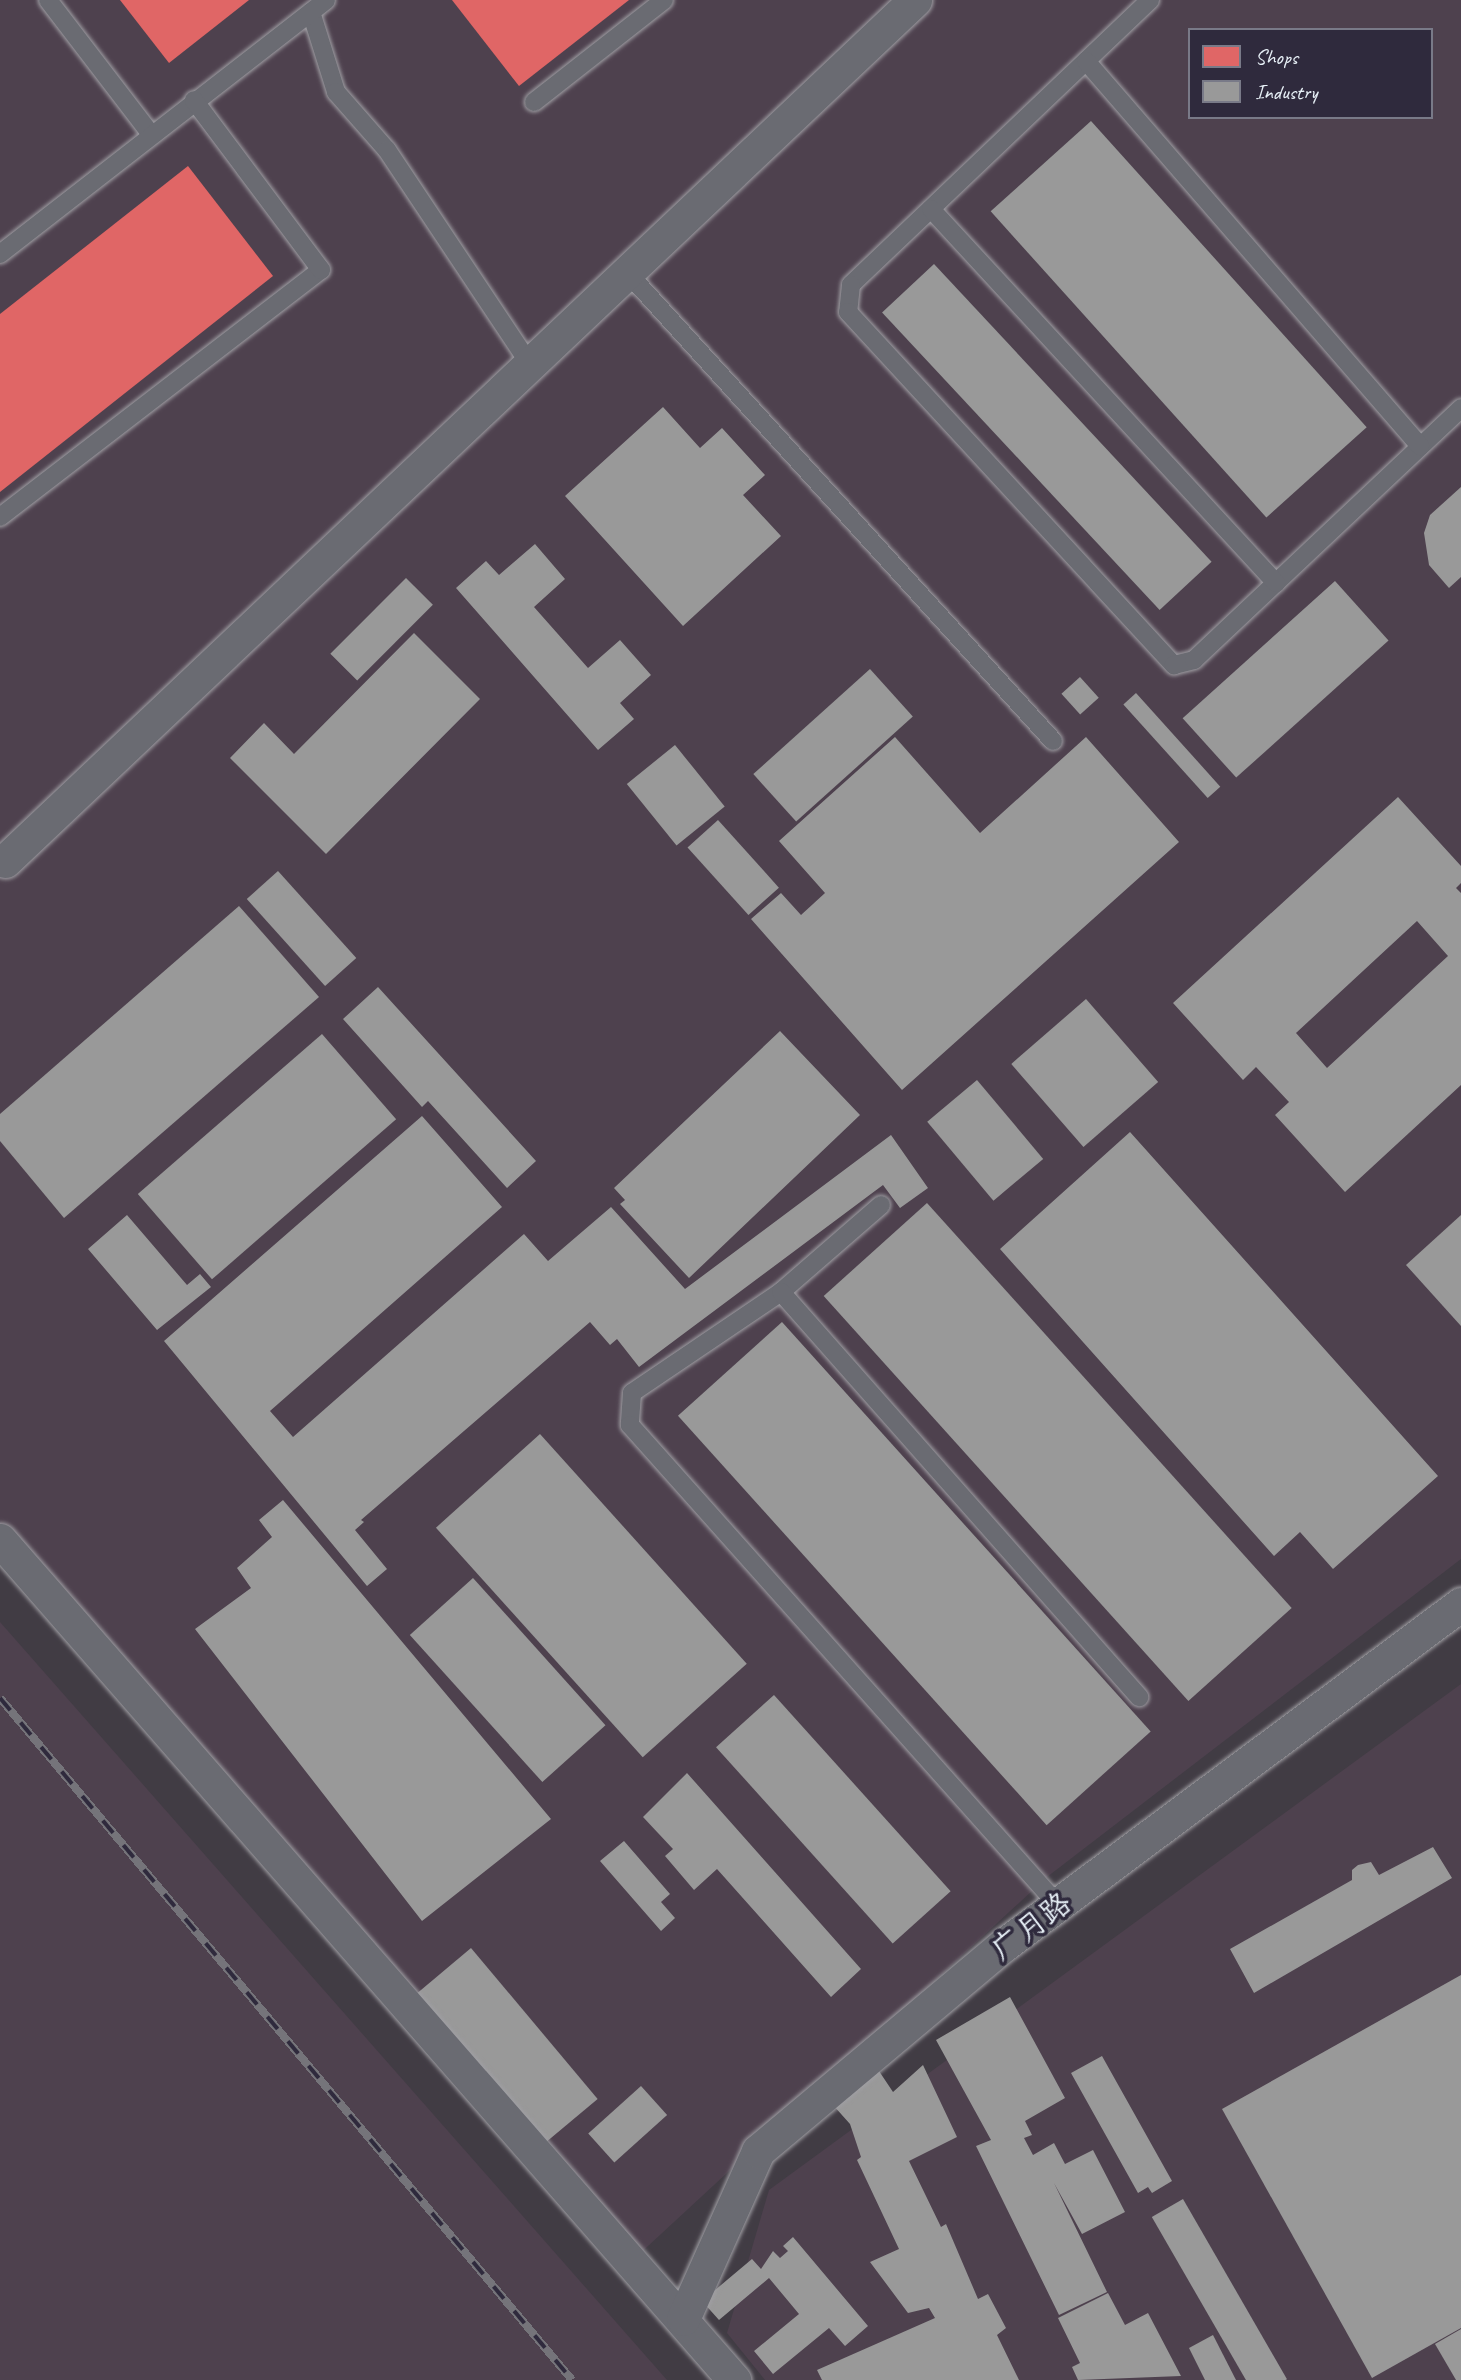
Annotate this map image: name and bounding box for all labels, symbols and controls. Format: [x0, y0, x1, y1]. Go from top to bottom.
legend [1188, 28, 1433, 119]
text: Shops [1255, 44, 1298, 70]
text: Industry [1255, 79, 1318, 105]
street label: 广月路 [984, 1885, 1078, 1967]

